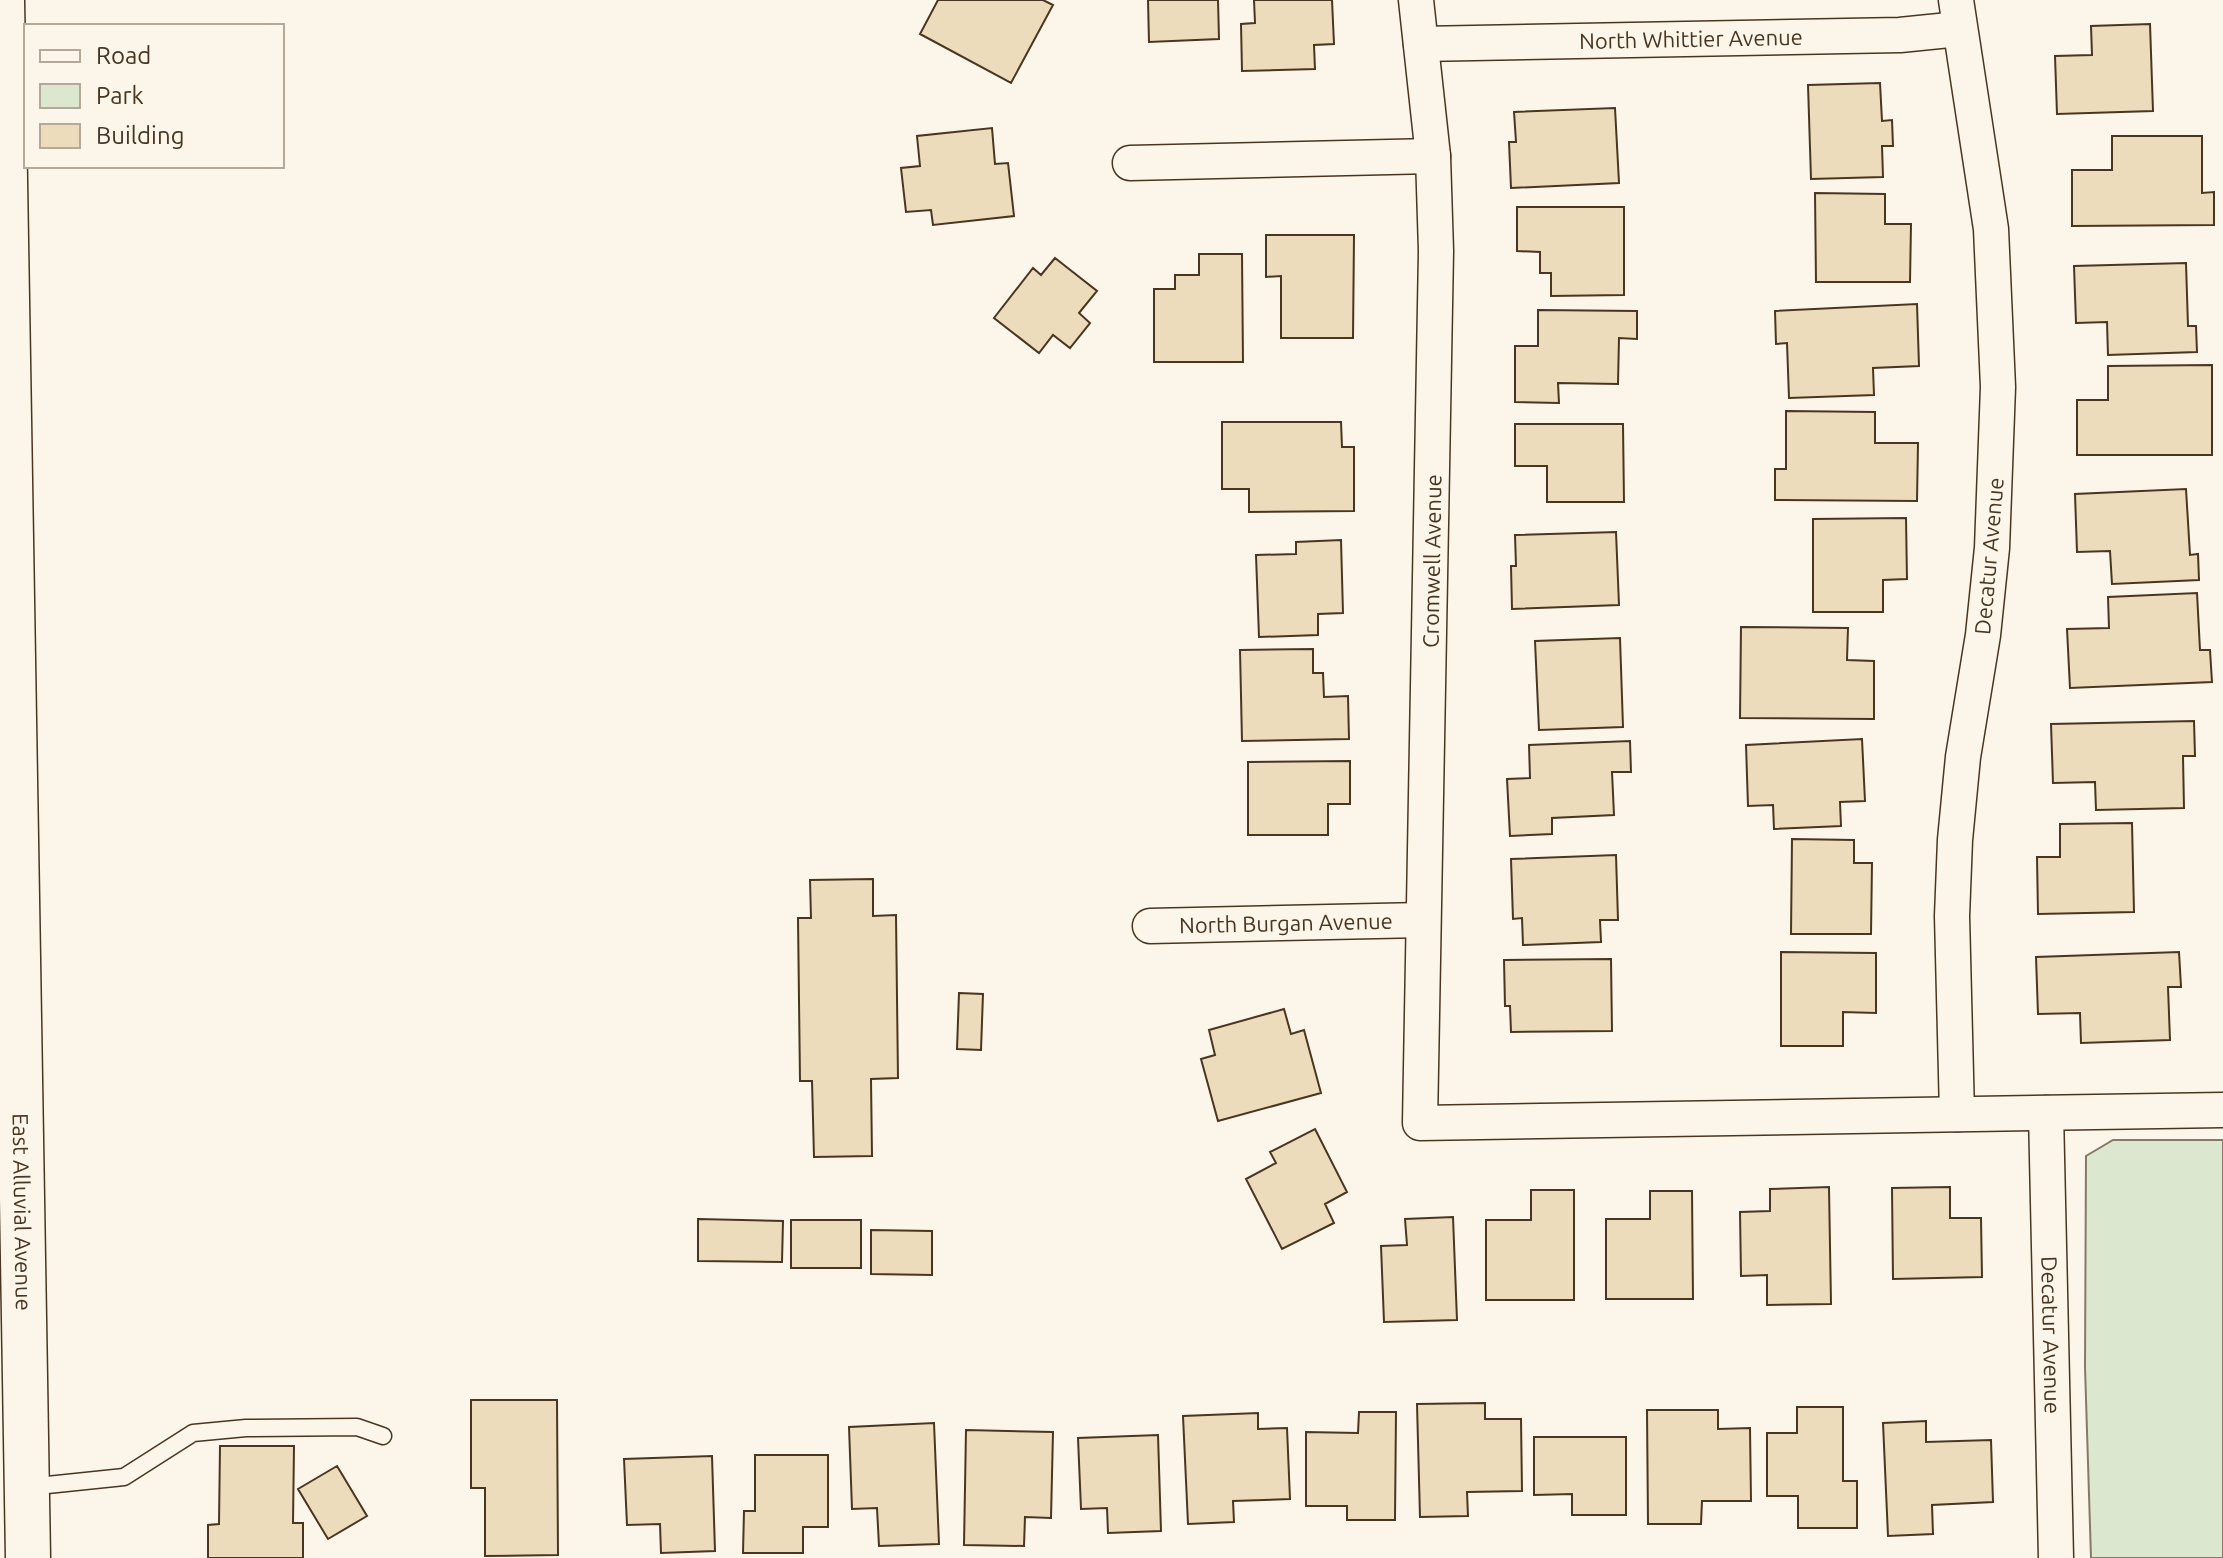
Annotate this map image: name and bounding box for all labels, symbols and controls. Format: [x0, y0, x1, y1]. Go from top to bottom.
legend [24, 24, 284, 168]
street label: North Whittier Avenue [1579, 24, 1803, 53]
text: Road [96, 42, 151, 69]
text: Park [96, 82, 144, 109]
text: Building [96, 122, 184, 149]
street label: Cromwell Avenue [1417, 474, 1446, 648]
street label: Decatur Avenue [1969, 476, 2008, 636]
street label: North Burgan Avenue [1179, 908, 1393, 937]
street label: East Alluvial Avenue [9, 1113, 37, 1311]
street label: Decatur Avenue [2037, 1256, 2066, 1414]

